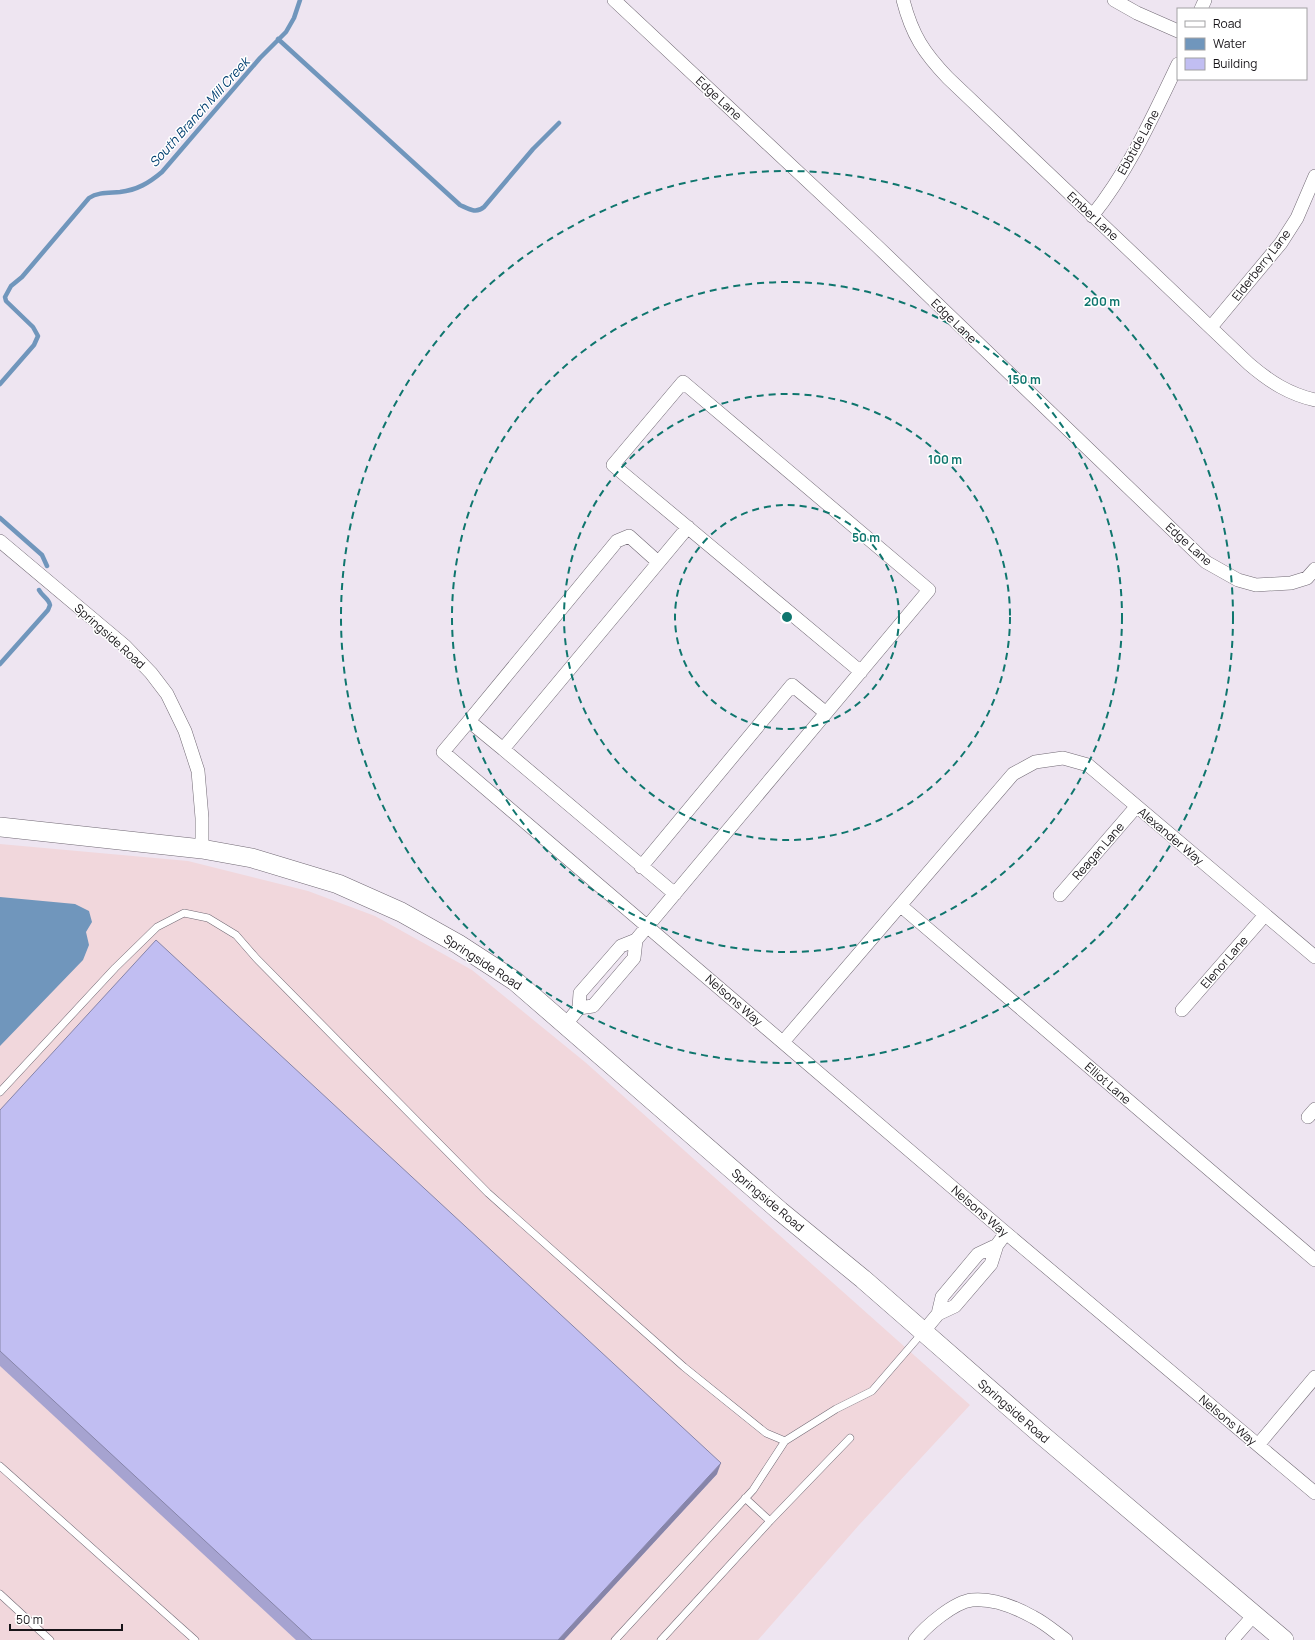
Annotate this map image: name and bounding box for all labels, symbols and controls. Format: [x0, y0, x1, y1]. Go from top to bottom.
legend [1177, 8, 1307, 80]
text: Road [1213, 15, 1241, 32]
text: Water [1213, 35, 1247, 52]
water label: South Branch Mill Creek [145, 51, 255, 171]
text: Building [1213, 55, 1257, 72]
street label: Edge Lane [692, 72, 746, 124]
street label: Ebbtide Lane [1113, 106, 1163, 178]
street label: Ember Lane [1064, 188, 1122, 244]
street label: Elderberry Lane [1228, 226, 1294, 304]
text: 200 m [1084, 293, 1120, 310]
street label: Edge Lane [927, 295, 981, 347]
text: 150 m [1007, 371, 1041, 388]
text: 100 m [928, 451, 962, 468]
street label: Edge Lane [1162, 518, 1216, 570]
text: 50 m [852, 529, 880, 546]
street label: Springside Road [71, 600, 149, 672]
centre of rings [780, 610, 794, 624]
street label: Alexander Way [1134, 803, 1208, 869]
street label: Reagan Lane [1068, 819, 1128, 883]
street label: Springside Road [441, 930, 525, 994]
street label: Elenor Lane [1196, 932, 1252, 992]
street label: Nelsons Way [702, 970, 767, 1030]
street label: Elliot Lane [1081, 1058, 1135, 1108]
street label: Springside Road [728, 1165, 808, 1235]
street label: Nelsons Way [948, 1181, 1013, 1241]
street label: Springside Road [974, 1375, 1054, 1447]
street label: Nelsons Way [1195, 1391, 1261, 1450]
scale bar [10, 1606, 122, 1632]
text: 50 m [16, 1611, 43, 1628]

